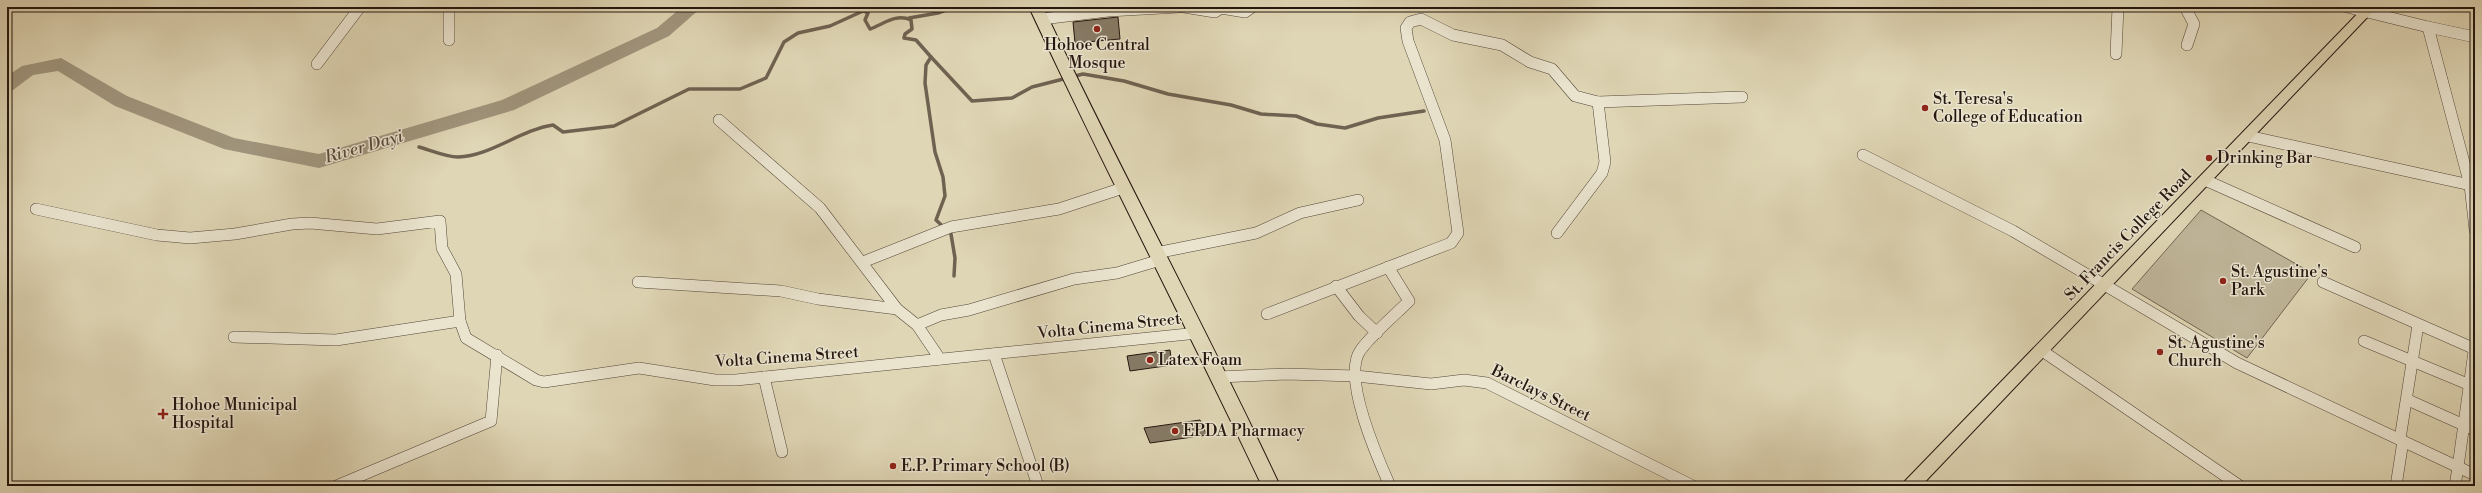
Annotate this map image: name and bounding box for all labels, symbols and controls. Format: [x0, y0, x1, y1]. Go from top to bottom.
marker: Hohoe Central Mosque [1092, 24, 1102, 34]
place label: Hohoe Central Mosque [1044, 35, 1150, 73]
place label: St. Teresa's College of Education [1933, 89, 2083, 127]
marker: St. Teresa's College of Education [1920, 103, 1930, 113]
water label: River Dayi [321, 125, 407, 169]
place label: Drinking Bar [2217, 148, 2313, 168]
marker: Drinking Bar [2204, 153, 2214, 163]
street label: St. Francis College Road [2060, 165, 2196, 305]
place label: St. Agustine's Park [2231, 262, 2328, 300]
marker: St. Agustine's Park [2218, 276, 2228, 286]
street label: Volta Cinema Street [1035, 309, 1182, 344]
place label: St. Agustine's Church [2168, 333, 2265, 371]
street label: Volta Cinema Street [714, 342, 860, 372]
marker: St. Agustine's Church [2155, 347, 2165, 357]
place label: Latex Foam [1158, 350, 1242, 370]
marker: Latex Foam [1145, 355, 1155, 365]
street label: Barclays Street [1487, 360, 1594, 426]
place label: Hohoe Municipal Hospital [172, 395, 297, 433]
marker: Hohoe Municipal Hospital [157, 408, 169, 420]
place label: EPDA Pharmacy [1183, 421, 1305, 441]
marker: EPDA Pharmacy [1170, 426, 1180, 436]
place label: E.P. Primary School (B) [901, 456, 1070, 476]
marker: E.P. Primary School (B) [888, 461, 898, 471]

